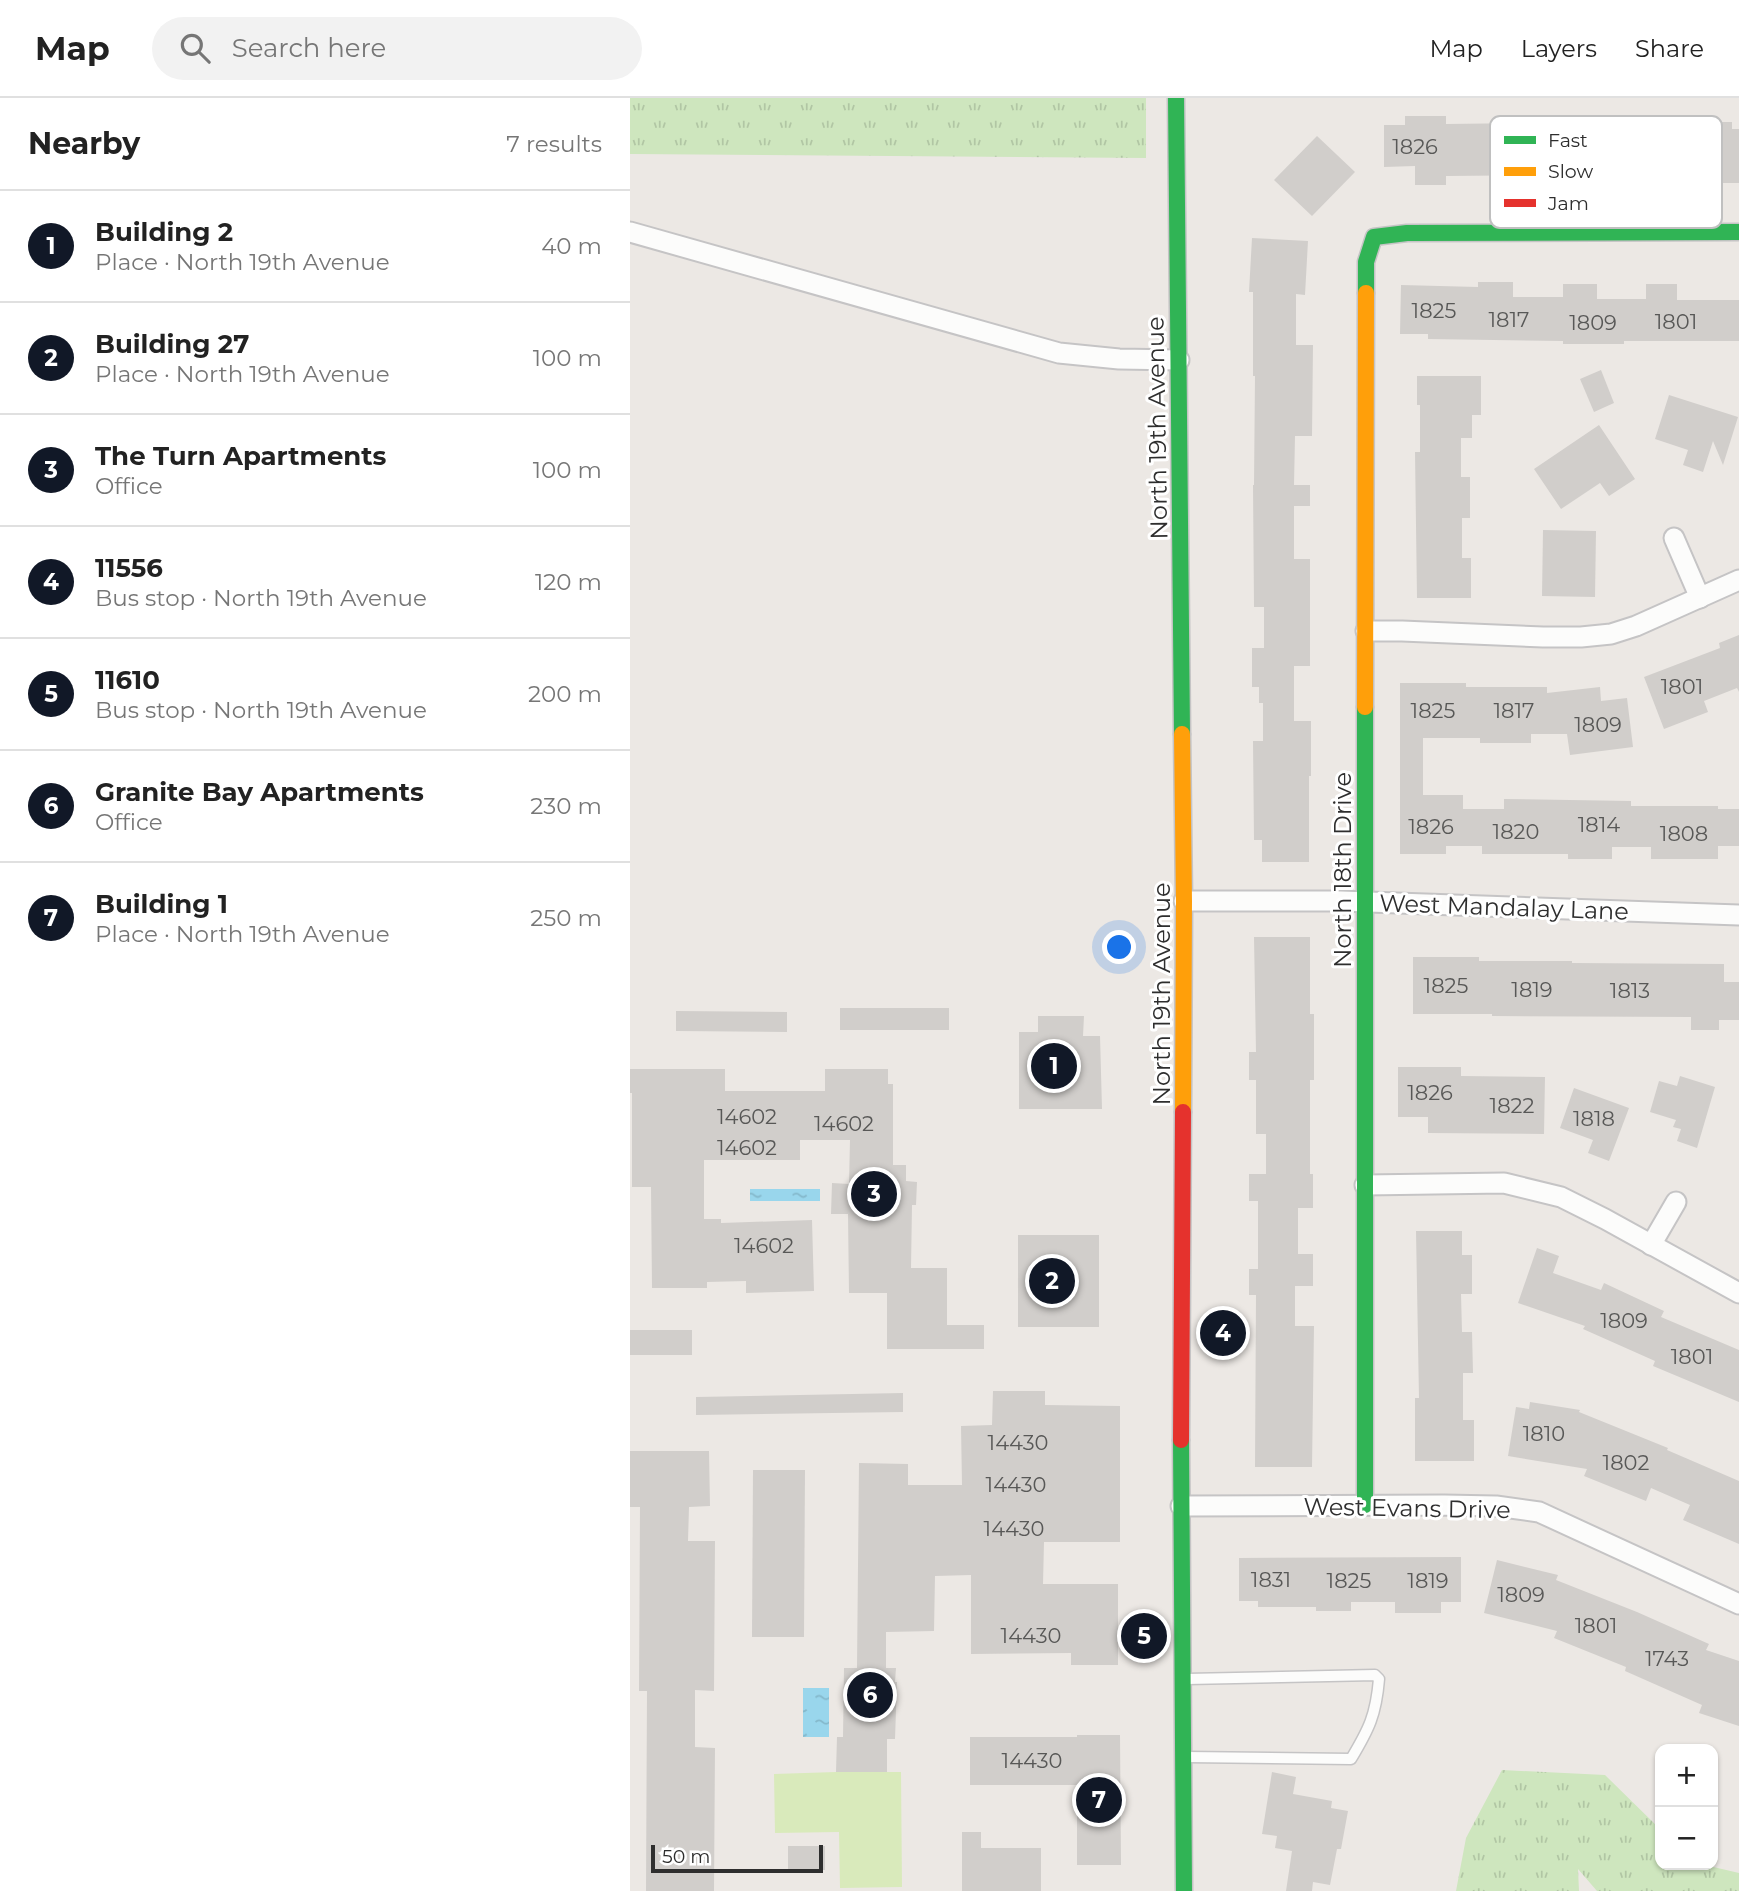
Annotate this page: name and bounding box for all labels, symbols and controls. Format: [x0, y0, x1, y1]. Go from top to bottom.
search box [152, 17, 642, 80]
text: Map [35, 28, 110, 68]
icon: search [176, 29, 214, 67]
text: Search here [232, 32, 386, 64]
text: Map [1429, 34, 1483, 63]
text: Layers [1521, 34, 1597, 63]
text: Share [1635, 34, 1704, 63]
legend [1490, 116, 1722, 228]
text: Nearby [28, 125, 140, 162]
text: Fast [1548, 129, 1588, 152]
text: 7 results [506, 130, 602, 158]
house number: 1826 [1392, 134, 1438, 159]
text: Slow [1548, 160, 1593, 183]
text: Jam [1547, 192, 1589, 215]
text: Building 2 [95, 216, 233, 248]
text: 1 [46, 232, 56, 260]
text: 40 m [541, 232, 602, 260]
text: Place · North 19th Avenue [95, 248, 390, 276]
house number: 1825 [1412, 298, 1457, 323]
house number: 1817 [1489, 307, 1529, 332]
house number: 1801 [1655, 309, 1697, 334]
house number: 1809 [1569, 310, 1617, 335]
street label: North 19th Avenue [1141, 316, 1173, 540]
text: Building 27 [95, 328, 249, 360]
text: 2 [44, 344, 58, 372]
text: 100 m [533, 344, 602, 372]
text: Place · North 19th Avenue [95, 360, 390, 388]
text: The Turn Apartments [95, 440, 386, 472]
text: 3 [44, 456, 58, 484]
text: 100 m [533, 456, 602, 484]
text: Office [95, 472, 163, 500]
text: 11556 [95, 552, 163, 584]
text: 4 [43, 568, 59, 596]
text: 120 m [535, 568, 602, 596]
text: Bus stop · North 19th Avenue [95, 584, 427, 612]
text: 11610 [95, 664, 160, 696]
house number: 1801 [1661, 674, 1703, 699]
text: 5 [44, 680, 58, 708]
text: 200 m [528, 680, 602, 708]
text: Bus stop · North 19th Avenue [95, 696, 427, 724]
house number: 1825 [1411, 698, 1456, 723]
house number: 1817 [1494, 698, 1534, 723]
house number: 1809 [1574, 712, 1622, 737]
street label: North 18th Drive [1328, 772, 1357, 968]
text: Granite Bay Apartments [95, 776, 424, 808]
text: 6 [44, 792, 58, 820]
text: 230 m [530, 792, 602, 820]
text: Office [95, 808, 163, 836]
house number: 1814 [1578, 812, 1620, 837]
house number: 1826 [1408, 814, 1454, 839]
house number: 1820 [1493, 819, 1539, 844]
house number: 1808 [1660, 821, 1708, 846]
street label: North 19th Avenue [1147, 882, 1176, 1106]
text: Building 1 [95, 888, 228, 920]
street label: West Mandalay Lane [1379, 888, 1629, 926]
text: 7 [44, 904, 58, 932]
text: 250 m [530, 904, 602, 932]
text: Place · North 19th Avenue [95, 920, 390, 948]
your location [1102, 930, 1136, 964]
house number: 1825 [1424, 973, 1469, 998]
house number: 1819 [1511, 977, 1553, 1002]
house number: 1813 [1610, 978, 1650, 1003]
pin: 1 [1031, 1040, 1077, 1092]
house number: 1826 [1407, 1080, 1453, 1105]
house number: 1822 [1490, 1093, 1534, 1118]
house number: 14602 [717, 1104, 777, 1129]
house number: 1818 [1573, 1106, 1615, 1131]
house number: 14602 [814, 1111, 874, 1136]
house number: 14602 [717, 1135, 777, 1160]
pin: 3 [851, 1168, 897, 1220]
house number: 14602 [734, 1233, 794, 1258]
pin: 2 [1029, 1255, 1075, 1307]
pin: 4 [1200, 1307, 1246, 1359]
house number: 1809 [1600, 1308, 1648, 1333]
house number: 1801 [1671, 1344, 1713, 1369]
house number: 1810 [1523, 1421, 1565, 1446]
house number: 14430 [988, 1430, 1048, 1455]
house number: 1802 [1603, 1450, 1649, 1475]
house number: 14430 [986, 1472, 1046, 1497]
street label: West Evans Drive [1303, 1492, 1511, 1524]
house number: 14430 [984, 1516, 1044, 1541]
house number: 1831 [1251, 1567, 1291, 1592]
house number: 1825 [1327, 1568, 1372, 1593]
house number: 1819 [1407, 1568, 1449, 1593]
house number: 1809 [1497, 1582, 1545, 1607]
pin: 5 [1121, 1610, 1167, 1662]
house number: 1801 [1575, 1613, 1617, 1638]
house number: 14430 [1001, 1623, 1061, 1648]
house number: 1743 [1645, 1646, 1689, 1671]
pin: 6 [847, 1669, 893, 1721]
map controls [1655, 1744, 1718, 1870]
button: + [1655, 1744, 1718, 1807]
house number: 14430 [1002, 1748, 1062, 1773]
pin: 7 [1076, 1774, 1122, 1826]
button: − [1655, 1807, 1718, 1870]
scale bar [651, 1842, 822, 1874]
text: 50 m [662, 1845, 710, 1868]

